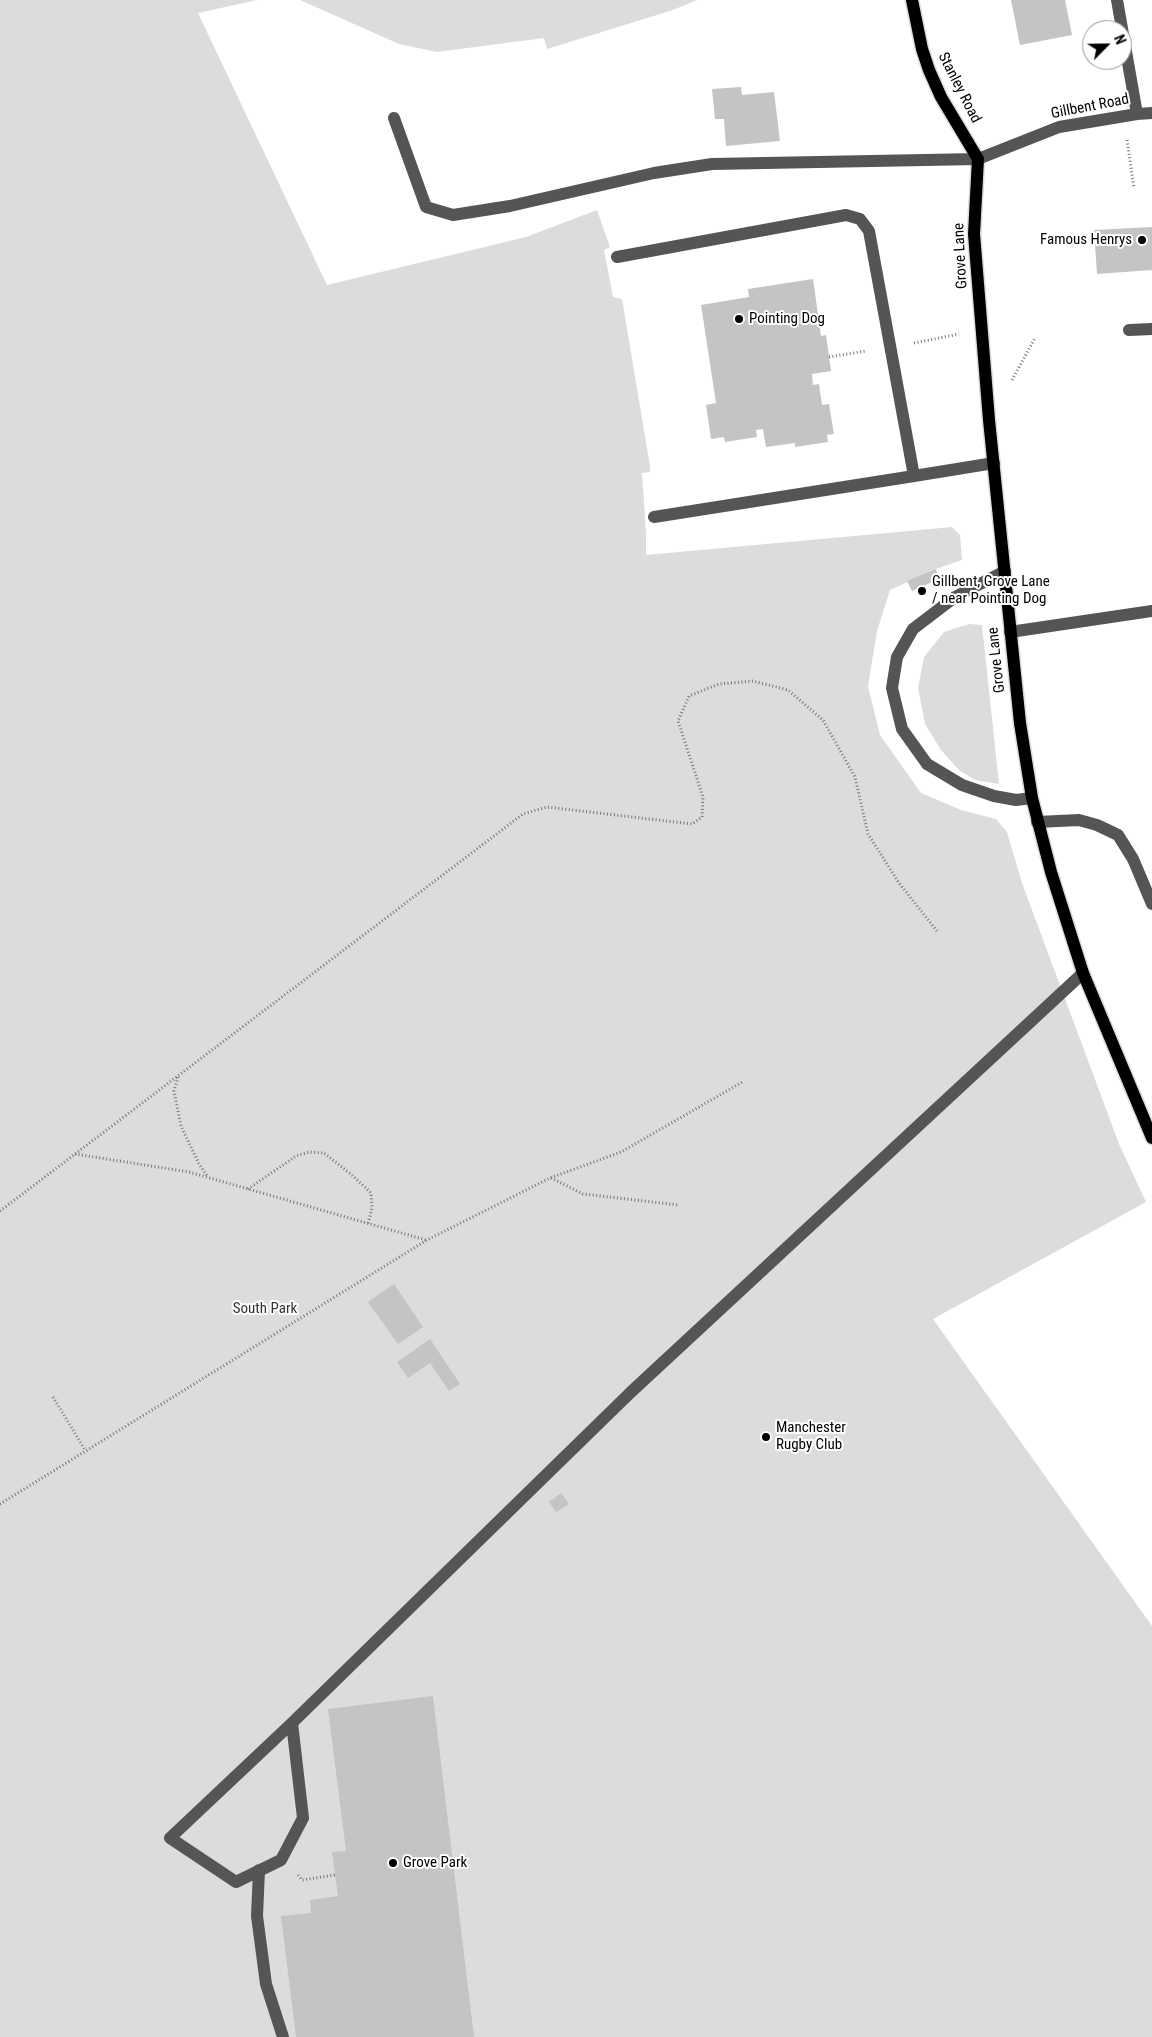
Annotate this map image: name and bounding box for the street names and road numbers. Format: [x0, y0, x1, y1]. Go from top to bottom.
street label: Stanley Road [934, 50, 984, 126]
street label: Gillbent Road [1050, 91, 1130, 123]
street label: Grove Lane [950, 223, 972, 289]
street label: Grove Lane [985, 626, 1009, 694]

